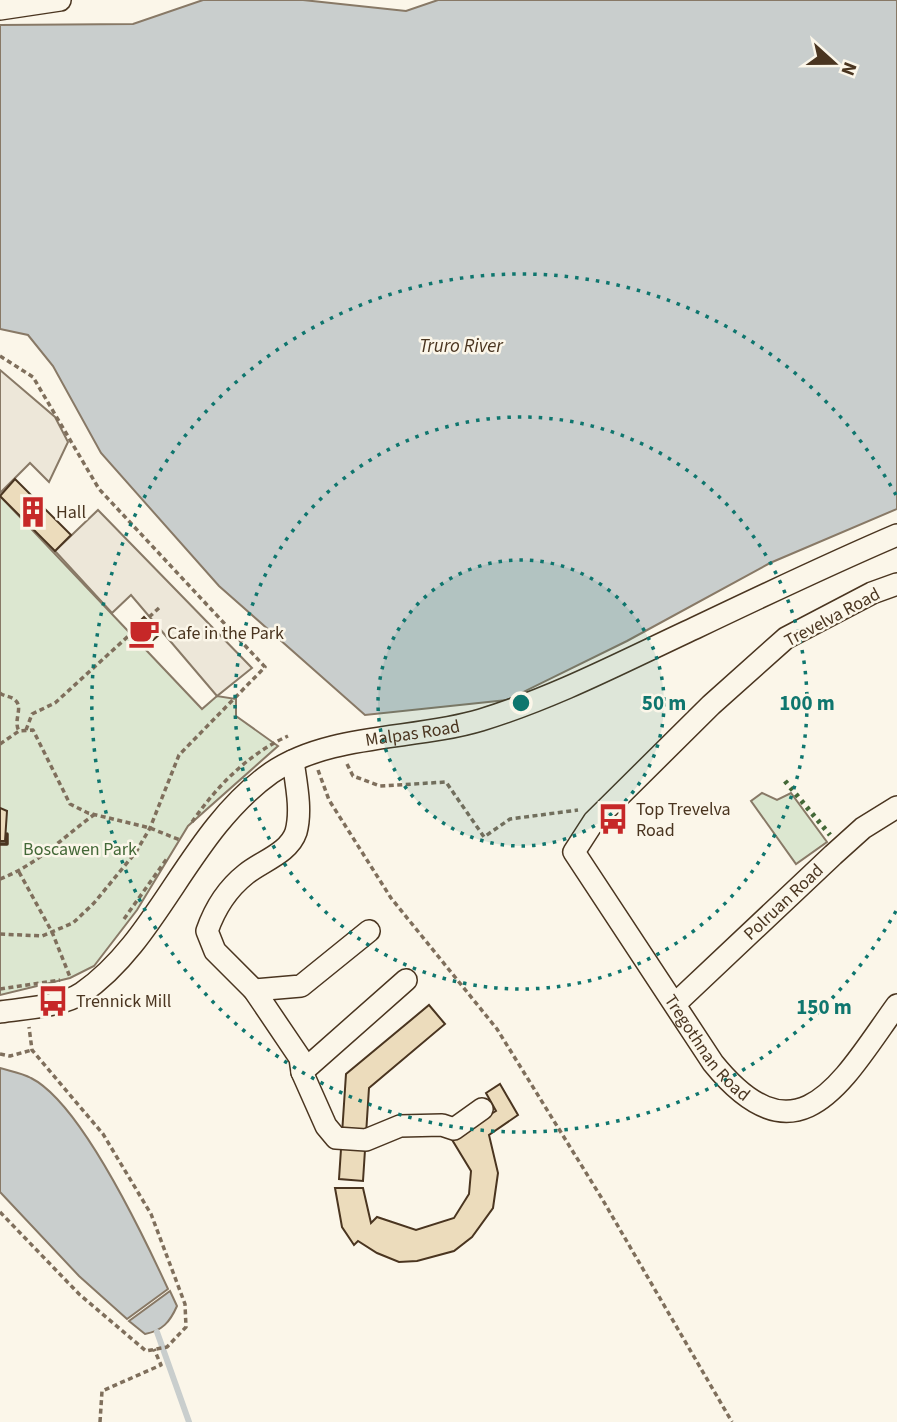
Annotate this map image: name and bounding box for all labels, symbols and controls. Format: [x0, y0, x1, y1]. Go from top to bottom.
north arrow [799, 28, 869, 98]
text: N [834, 58, 863, 79]
water label: Truro River [419, 333, 504, 360]
building icon: Hall [16, 495, 50, 529]
place label: Hall [56, 500, 86, 525]
street label: Trevelva Road [780, 582, 885, 653]
cafe icon: Cafe in the Park [127, 616, 161, 650]
place label: Cafe in the Park [167, 621, 284, 646]
text: 50 m [642, 688, 686, 718]
text: 100 m [779, 688, 835, 718]
centre of rings [509, 691, 533, 715]
street label: Malpas Road [363, 714, 462, 753]
place label: Top Trevelva Road [636, 797, 731, 843]
bus stop icon: Top Trevelva Road [596, 802, 630, 836]
park label: Boscawen Park [23, 837, 137, 862]
street label: Polruan Road [738, 858, 829, 946]
bus stop icon: Trennick Mill [36, 984, 70, 1018]
place label: Trennick Mill [76, 989, 171, 1014]
street label: Tregothnan Road [658, 990, 755, 1108]
text: 150 m [796, 992, 852, 1022]

